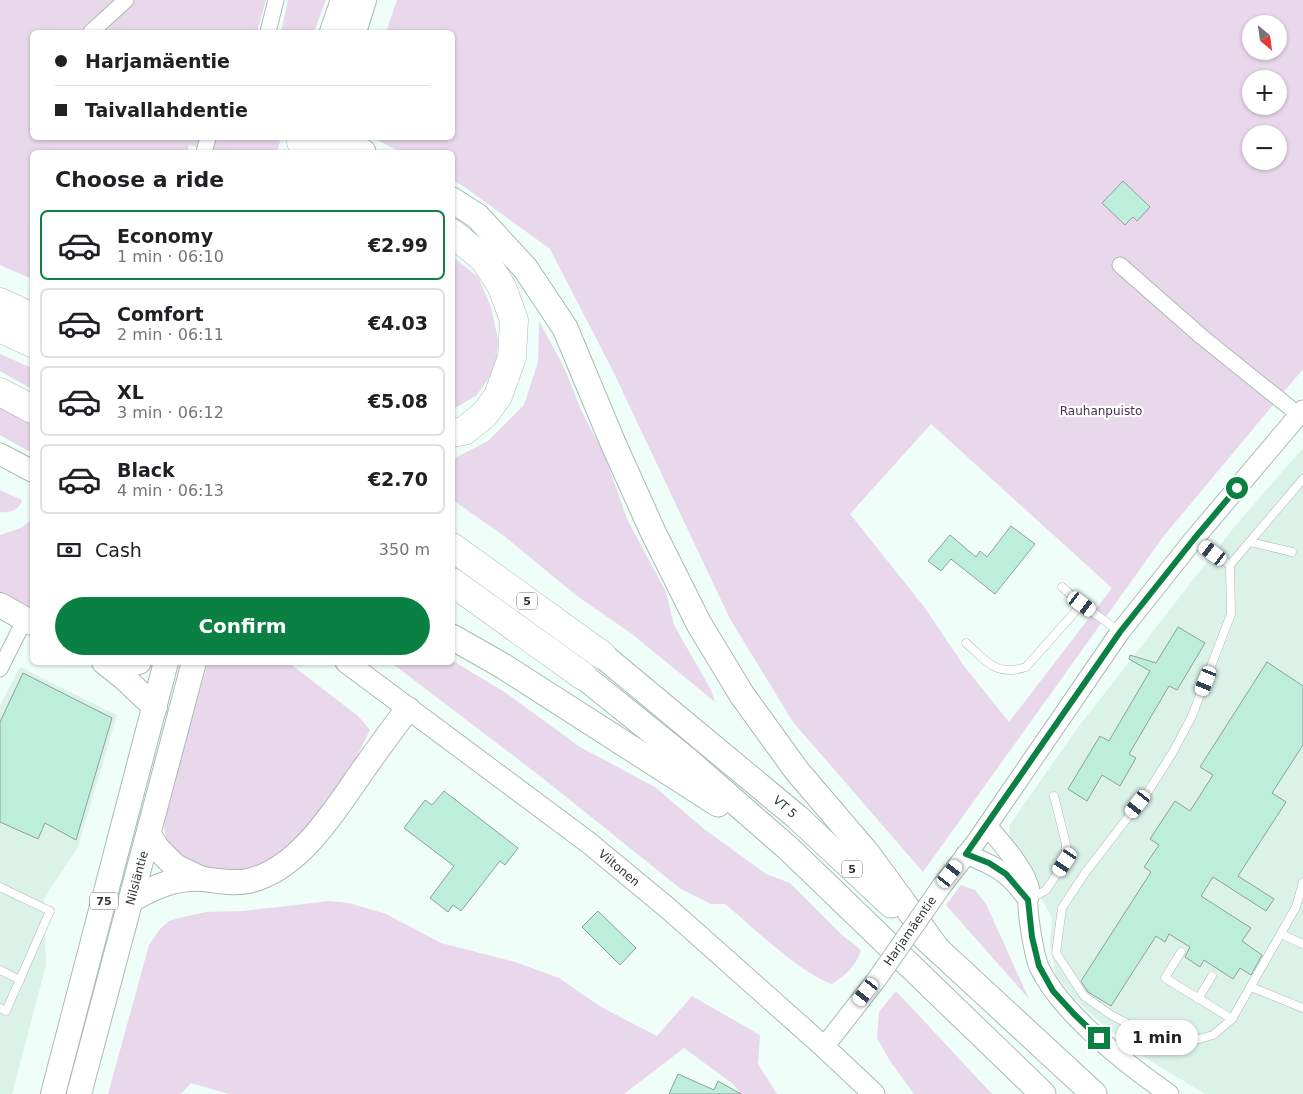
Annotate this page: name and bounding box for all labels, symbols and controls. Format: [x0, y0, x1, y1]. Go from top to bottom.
north arrow [1242, 15, 1288, 60]
map controls [1242, 15, 1287, 170]
text: Harjamäentie [85, 50, 230, 72]
button: + [1242, 70, 1287, 115]
text: Taivallahdentie [85, 99, 248, 121]
button: − [1242, 125, 1287, 170]
text: Choose a ride [55, 167, 224, 192]
icon: car [57, 223, 102, 268]
text: Economy [117, 225, 213, 247]
text: €2.99 [368, 234, 428, 256]
text: 1 min · 06:10 [117, 247, 224, 266]
icon: car [57, 301, 102, 346]
text: Comfort [117, 303, 204, 325]
text: €4.03 [368, 312, 428, 334]
text: 2 min · 06:11 [117, 325, 224, 344]
icon: car [57, 379, 102, 424]
text: XL [117, 381, 144, 403]
text: €5.08 [368, 390, 428, 412]
text: 3 min · 06:12 [117, 403, 224, 422]
park label: Rauhanpuisto [1060, 404, 1142, 418]
icon: car [57, 457, 102, 502]
text: Black [117, 459, 175, 481]
text: €2.70 [368, 468, 428, 490]
route start [1226, 477, 1248, 499]
text: 4 min · 06:13 [117, 481, 224, 500]
icon: cash [55, 536, 83, 564]
car [1196, 538, 1229, 568]
text: Cash [95, 539, 142, 561]
text: 350 m [379, 540, 430, 559]
car [1065, 589, 1098, 619]
road number: 5 [517, 592, 537, 610]
button: Confirm [55, 597, 430, 655]
car [1193, 664, 1218, 698]
car [1122, 788, 1153, 820]
street label: VT 5 [770, 793, 800, 821]
car [1050, 845, 1079, 879]
street label: Viitonen [596, 847, 642, 889]
street label: Nilsiäntie [123, 849, 151, 907]
car [934, 858, 965, 890]
road number: 5 [842, 861, 862, 878]
road number: 75 [90, 892, 118, 909]
street label: Harjamäentie [881, 894, 939, 968]
car [850, 976, 881, 1008]
callout: 1 min [1116, 1020, 1199, 1056]
route end [1088, 1027, 1110, 1049]
text: 1 min [1132, 1028, 1182, 1047]

